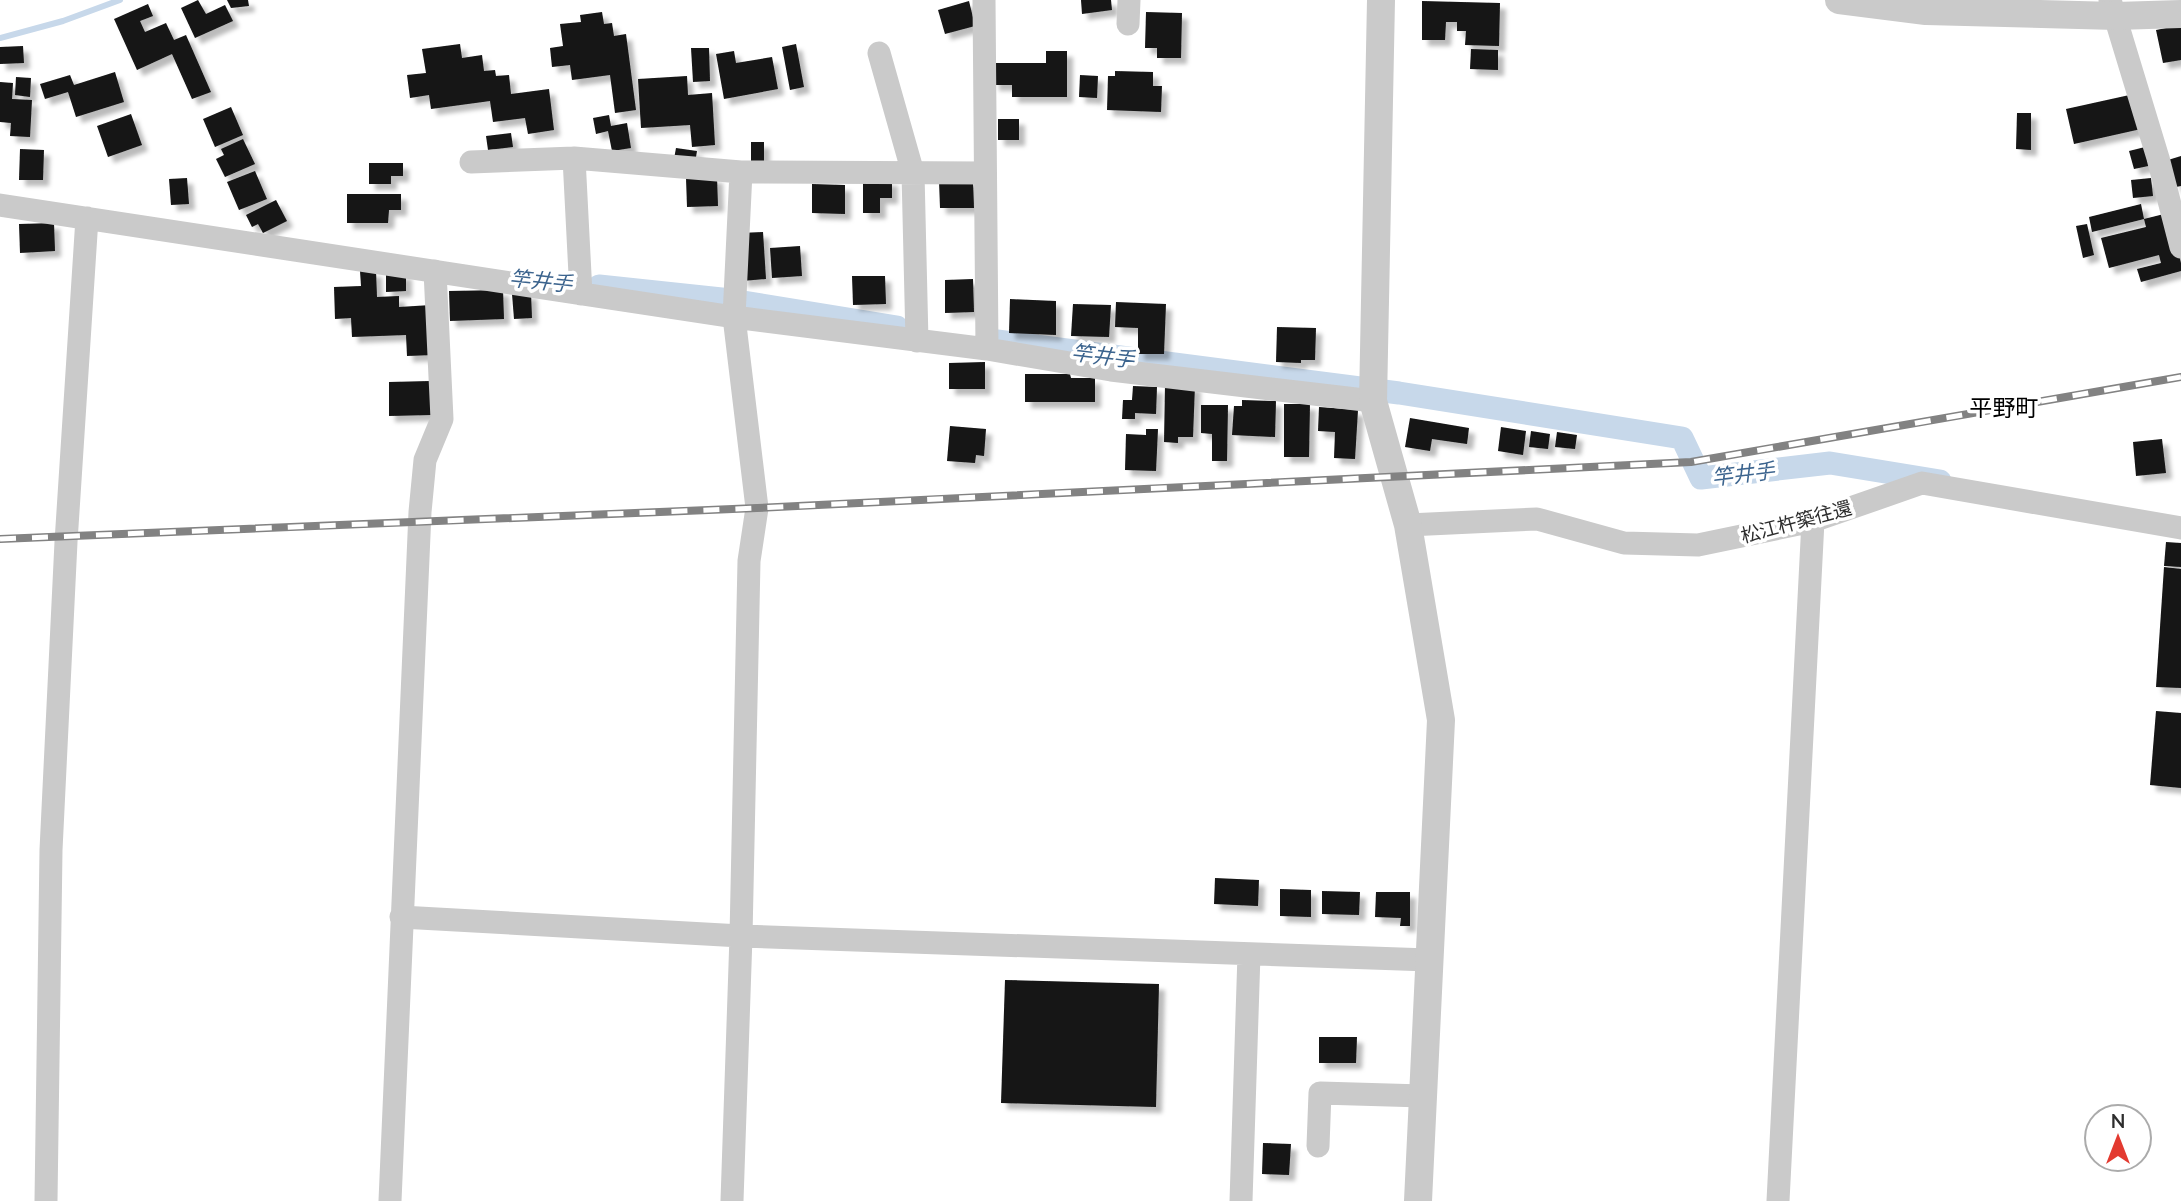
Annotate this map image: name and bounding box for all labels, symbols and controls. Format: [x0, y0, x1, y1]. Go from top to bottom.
water label: 竿井手 [508, 264, 576, 296]
water label: 竿井手 [1070, 339, 1138, 371]
district label: 平野町 [1970, 393, 2039, 421]
water label: 竿井手 [1710, 457, 1778, 489]
street label: 松江杵築往還 [1738, 495, 1854, 547]
north arrow [2083, 1103, 2153, 1173]
text: N [2111, 1109, 2125, 1132]

